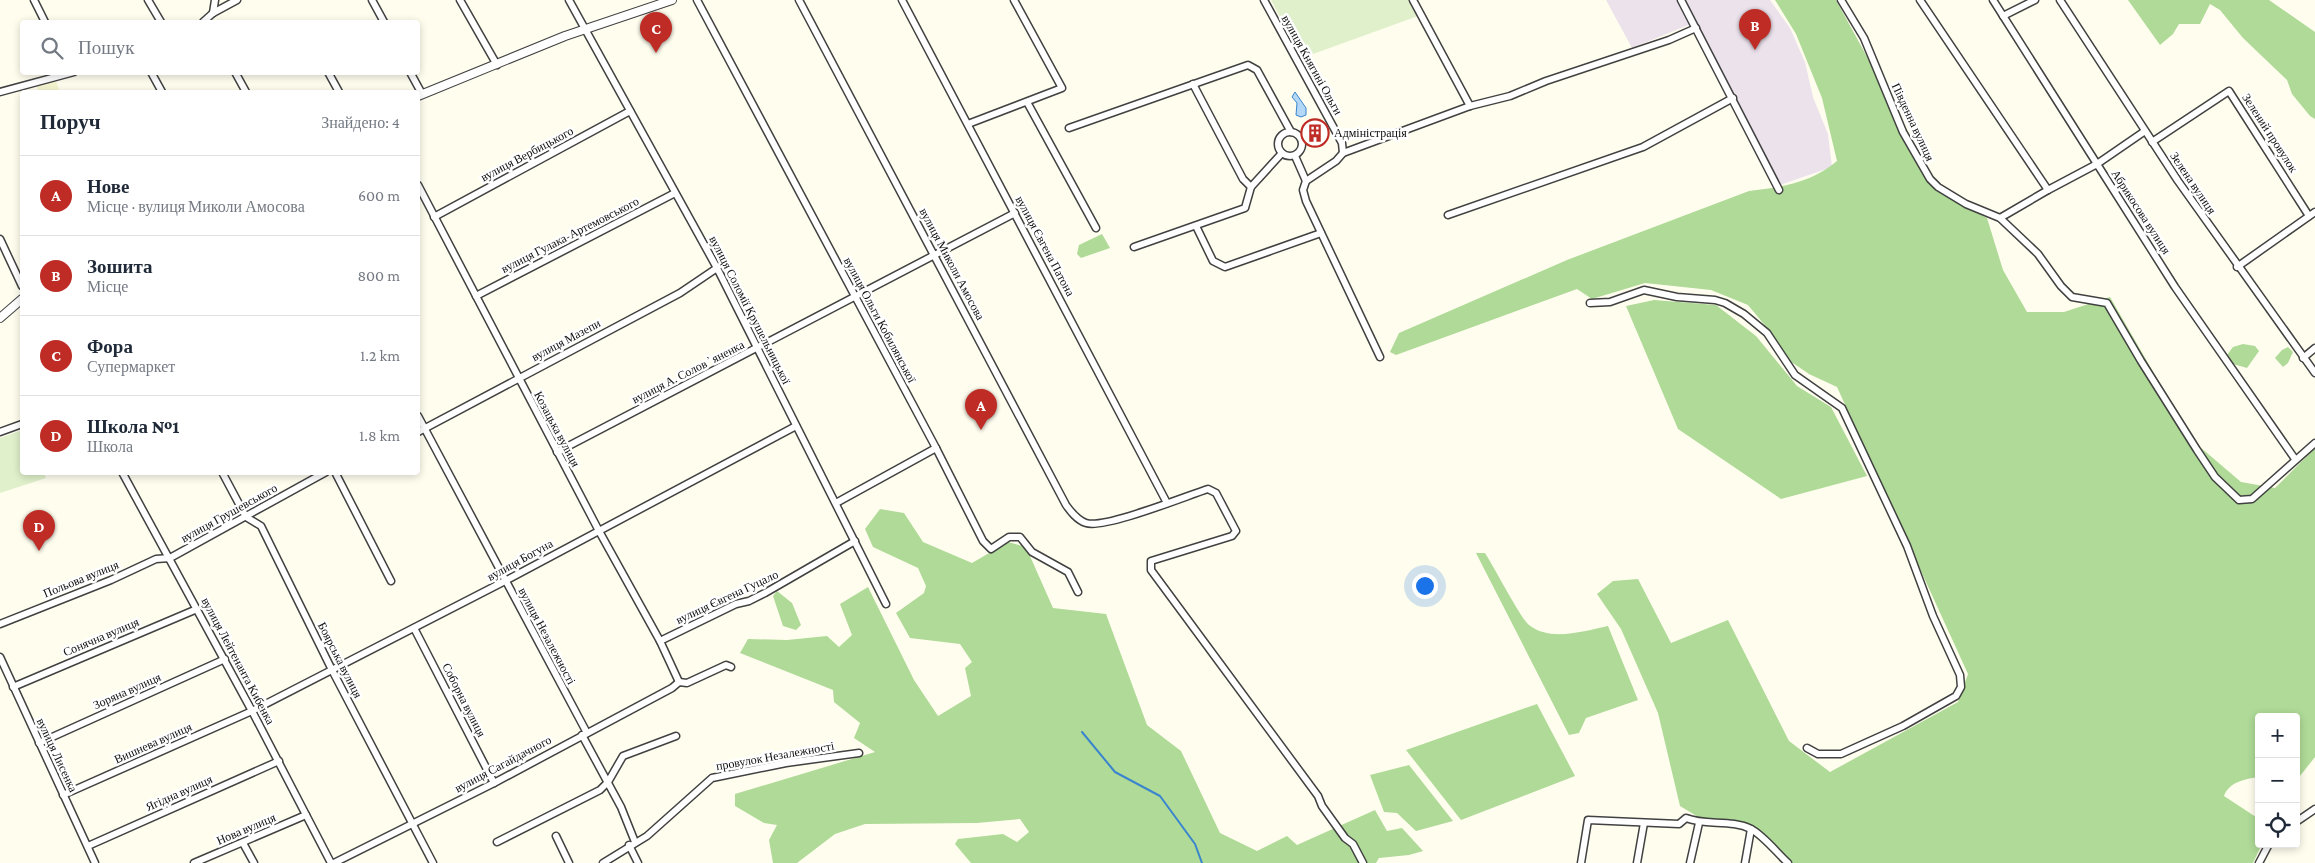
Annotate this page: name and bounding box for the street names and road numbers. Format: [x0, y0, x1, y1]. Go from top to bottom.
street label: вулиця Княгині Ольги [1279, 13, 1346, 118]
street label: Південна вулиця [1889, 81, 1937, 164]
street label: Зелений провулок [2239, 91, 2301, 175]
street label: вулиця Вербицького [478, 124, 576, 184]
street label: Зелена вулиця [2167, 149, 2219, 217]
street label: Абрикосова вулиця [2109, 167, 2174, 257]
street label: вулиця Євгена Патона [1013, 193, 1078, 299]
street label: вулиця Гулака-Артемовського [499, 194, 641, 276]
street label: вулиця Миколи Амосова [917, 206, 988, 323]
street label: вулиця Соломії Крушельницької [706, 233, 794, 387]
street label: вулиця Ольги Кобилянської [841, 255, 919, 386]
street label: вулиця Мазепи [529, 316, 603, 364]
street label: вулиця А. Соловʼяненка [629, 337, 747, 406]
street label: Козацька вулиця [531, 389, 583, 470]
street label: вулиця Грушевського [178, 481, 280, 545]
street label: вулиця Богуна [485, 536, 556, 584]
street label: Польова вулиця [41, 557, 121, 601]
street label: вулиця Євгена Гуцало [674, 567, 780, 627]
street label: вулиця Незалежності [515, 585, 579, 687]
street label: вулиця Лейтенанта Кибенка [199, 595, 278, 728]
street label: Сонячна вулиця [61, 615, 141, 659]
street label: Боярська вулиця [315, 620, 365, 701]
street label: Соборна вулиця [439, 661, 489, 740]
street label: Зоряна вулиця [91, 670, 163, 712]
street label: вулиця Лисенка [34, 716, 81, 795]
street label: Вишнева вулиця [112, 719, 194, 766]
street label: вулиця Сагайдачного [452, 733, 554, 795]
street label: провулок Незалежності [715, 739, 836, 773]
street label: Ягідна вулиця [144, 772, 215, 814]
street label: Нова вулиця [214, 810, 278, 848]

